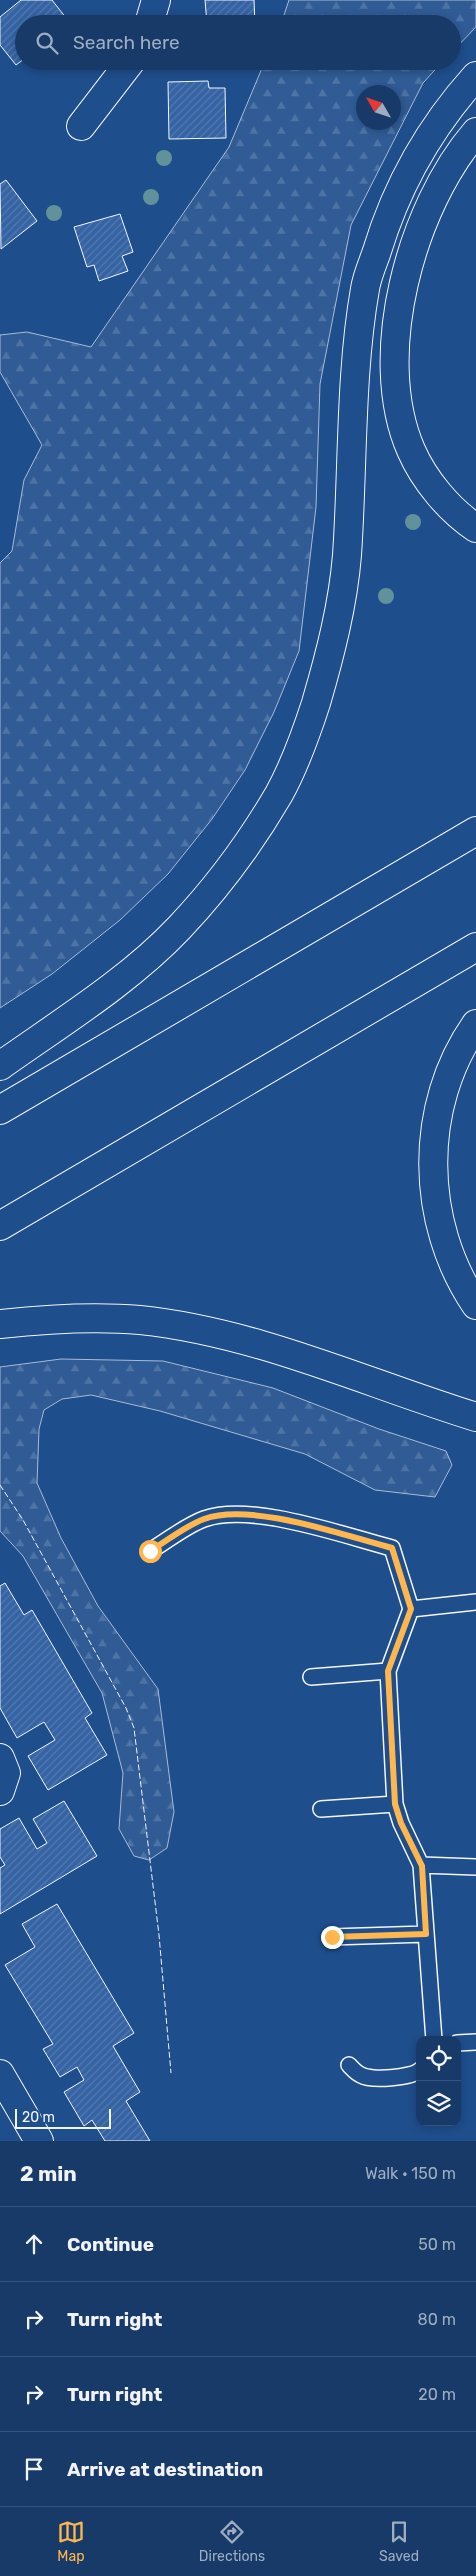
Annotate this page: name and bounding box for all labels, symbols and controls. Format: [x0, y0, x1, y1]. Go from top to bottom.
search box [15, 15, 461, 70]
icon: search [33, 29, 61, 57]
text: Search here [73, 31, 180, 54]
north arrow [356, 85, 401, 130]
route start [139, 1540, 162, 1563]
route end [321, 1926, 344, 1949]
map controls [416, 2036, 461, 2126]
button: locate [416, 2036, 461, 2081]
button: layers [416, 2081, 461, 2126]
scale bar [15, 2106, 111, 2129]
text: 20 m [22, 2109, 55, 2126]
text: 2 min [20, 2161, 77, 2186]
text: Walk · 150 m [365, 2164, 456, 2183]
icon: ahead [20, 2230, 48, 2258]
text: Continue [67, 2233, 154, 2256]
text: 50 m [418, 2235, 456, 2254]
icon: right [20, 2305, 48, 2333]
text: Turn right [67, 2308, 162, 2331]
text: 80 m [418, 2310, 456, 2329]
icon: right [20, 2380, 48, 2408]
text: Turn right [67, 2383, 162, 2406]
text: 20 m [418, 2385, 456, 2404]
icon: arrive [20, 2455, 48, 2483]
text: Arrive at destination [67, 2458, 263, 2481]
tab: Map [57, 2518, 85, 2565]
tab: Directions [199, 2518, 265, 2565]
tab: Saved [379, 2518, 419, 2565]

